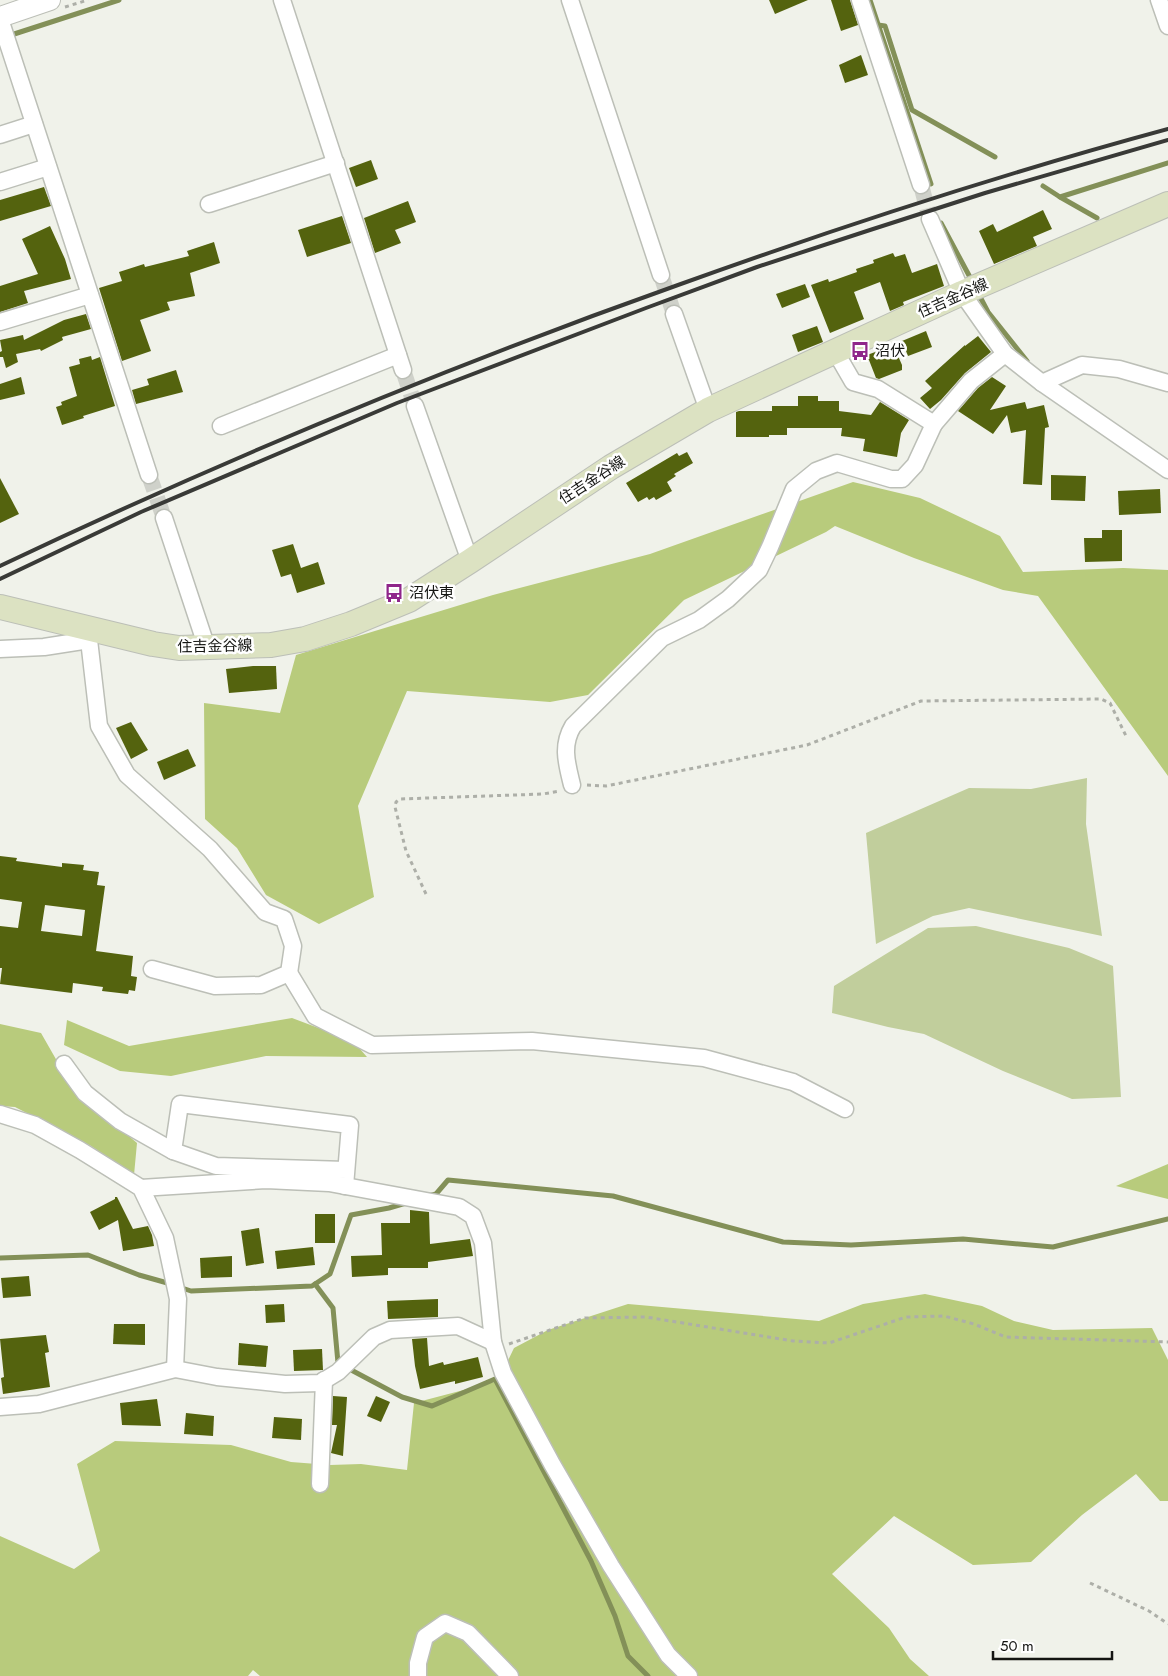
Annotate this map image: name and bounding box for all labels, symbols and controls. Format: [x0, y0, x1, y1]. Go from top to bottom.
street label: 住吉金谷線 [914, 273, 992, 323]
bus stop icon: 沼伏 [849, 340, 871, 362]
place label: 沼伏 [875, 340, 905, 362]
street label: 住吉金谷線 [555, 450, 629, 510]
bus stop icon: 沼伏東 [383, 582, 405, 604]
place label: 沼伏東 [409, 582, 454, 604]
street label: 住吉金谷線 [177, 634, 253, 658]
scale bar [993, 1628, 1112, 1660]
text: 50 m [1000, 1635, 1034, 1657]

